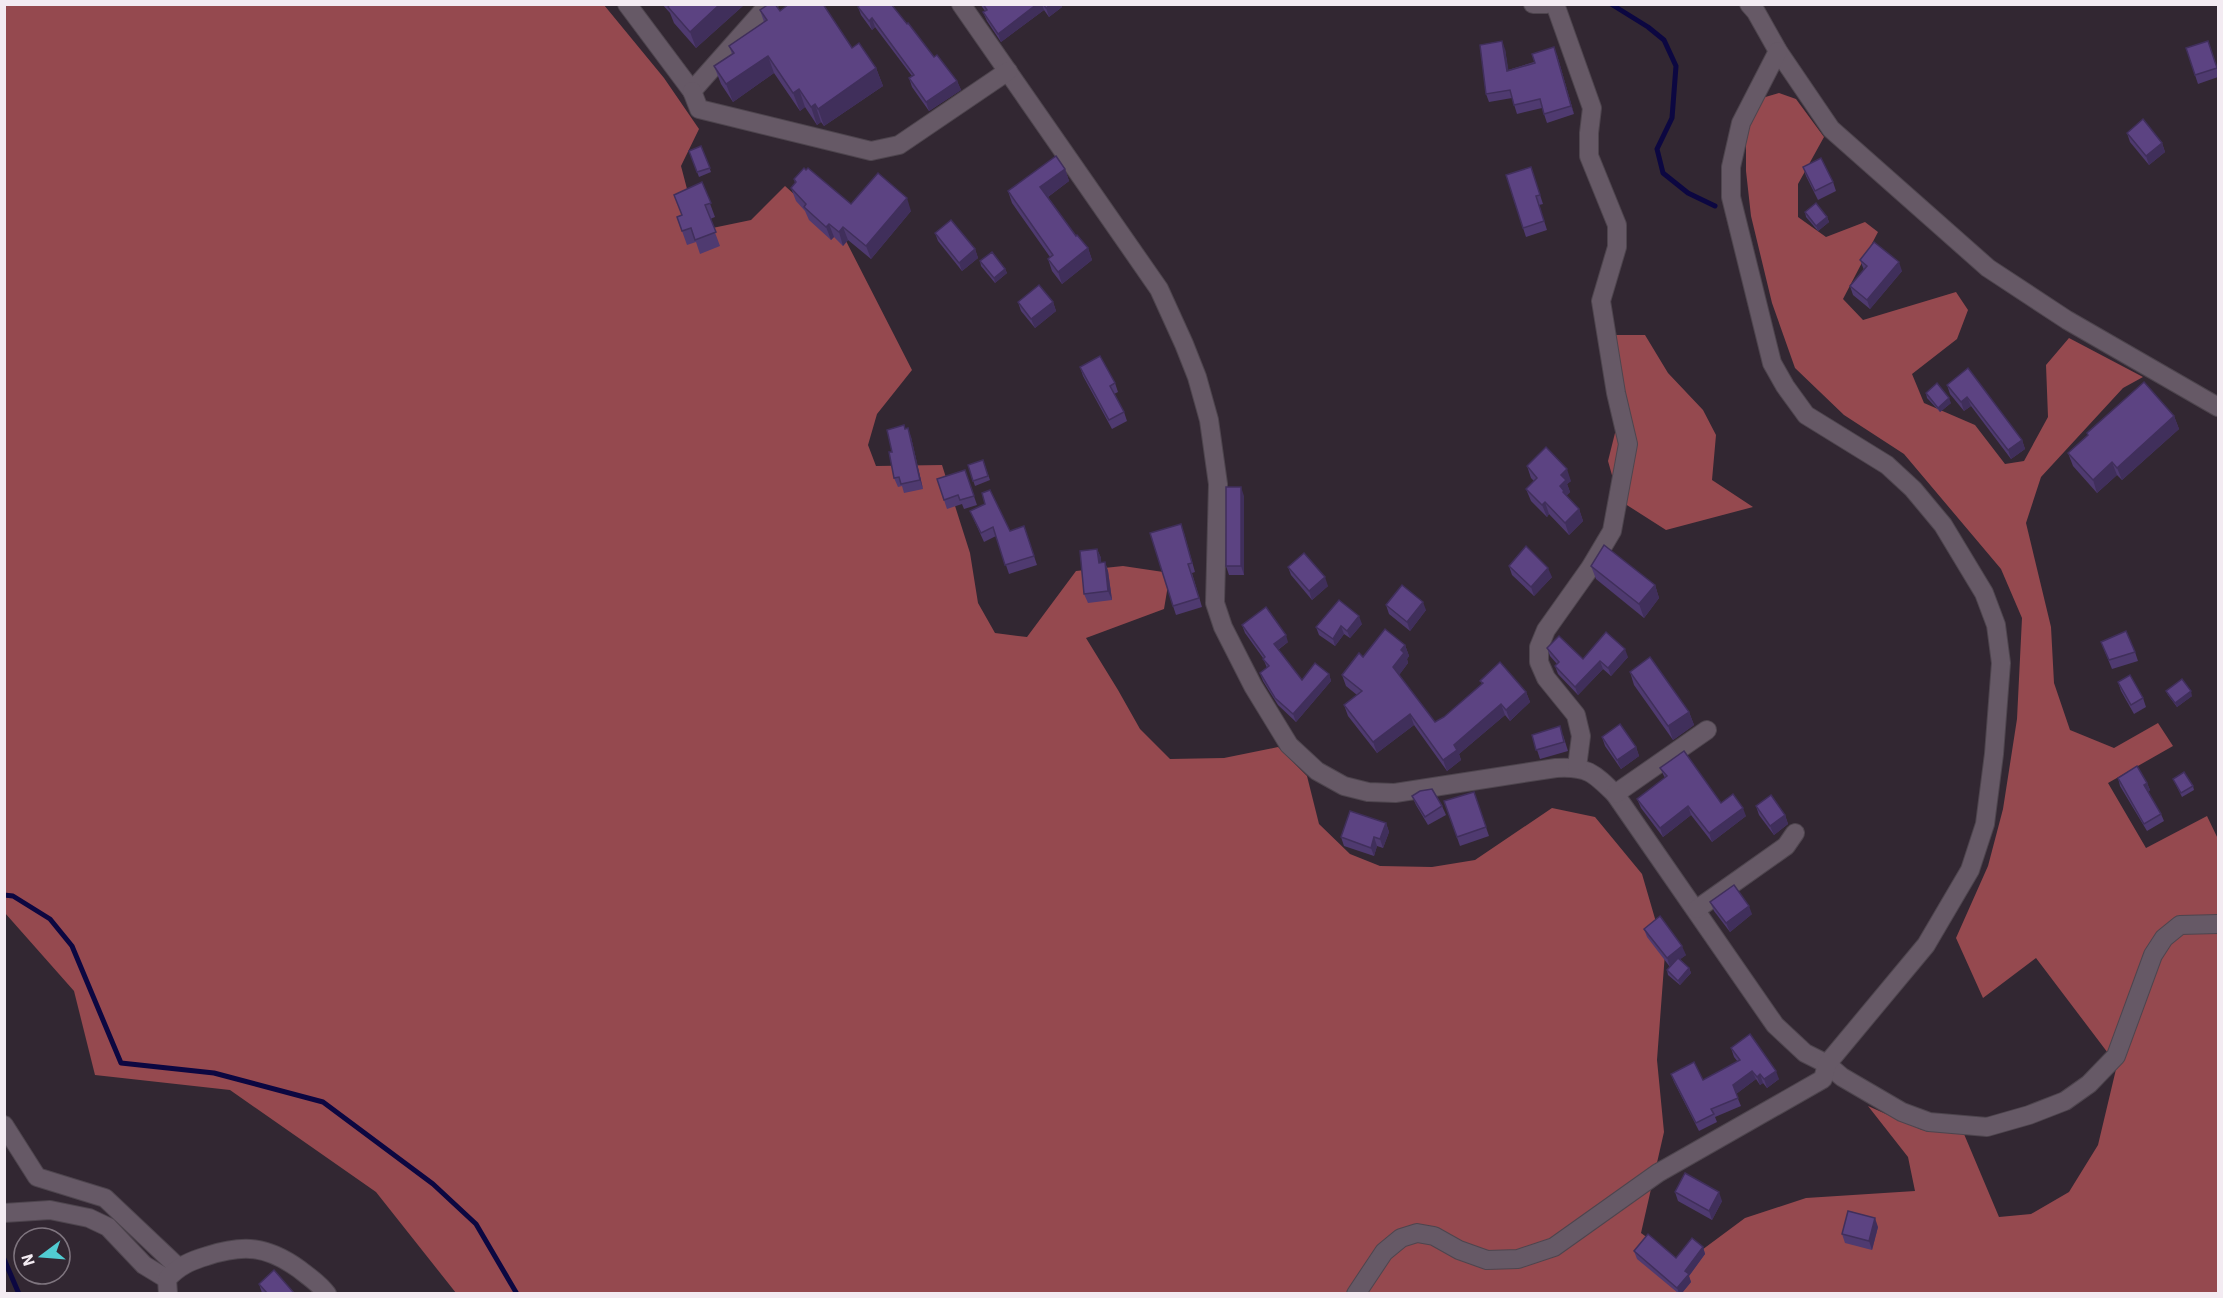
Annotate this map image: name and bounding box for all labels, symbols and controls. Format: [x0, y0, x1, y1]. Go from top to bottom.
north arrow [12, 1226, 72, 1286]
text: N [16, 1252, 39, 1268]

